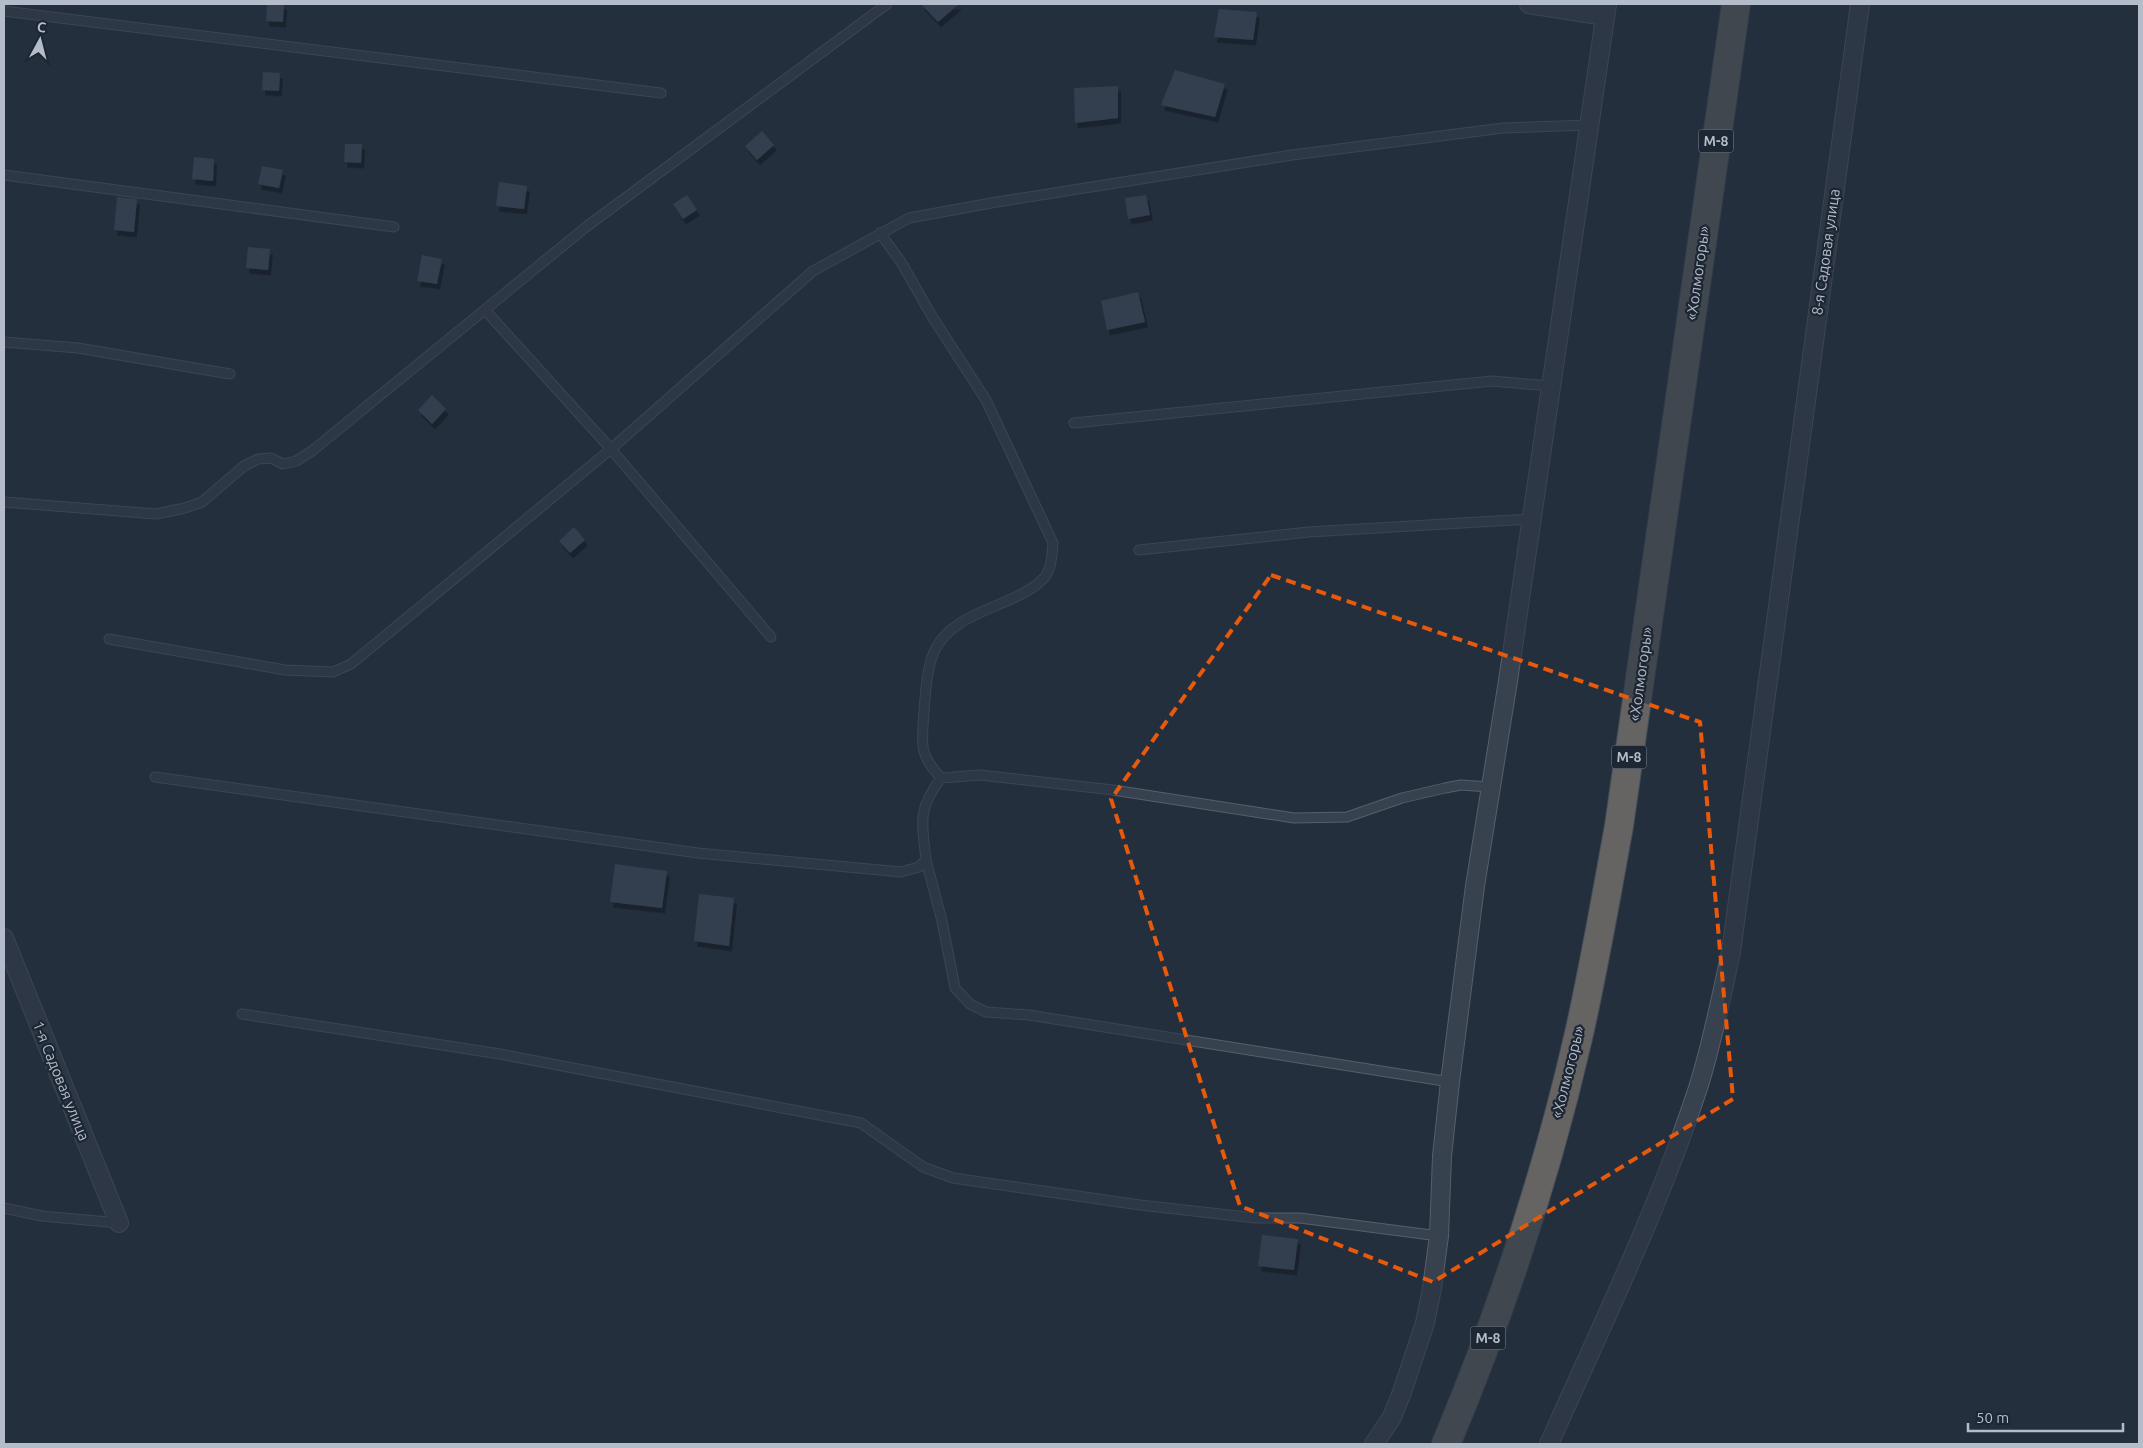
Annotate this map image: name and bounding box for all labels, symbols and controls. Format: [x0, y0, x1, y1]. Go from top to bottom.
north arrow [15, 15, 65, 65]
text: С [36, 19, 47, 36]
road number: М-8 [1698, 130, 1734, 152]
street label: 8-я Садовая улица [1808, 188, 1843, 316]
street label: «Холмогоры» [1682, 225, 1713, 321]
street label: «Холмогоры» [1625, 626, 1656, 722]
road number: М-8 [1612, 746, 1646, 769]
street label: 1-я Садовая улица [30, 1019, 93, 1143]
street label: «Холмогоры» [1548, 1024, 1587, 1120]
road number: М-8 [1470, 1326, 1506, 1350]
scale bar [1968, 1400, 2123, 1432]
text: 50 m [1976, 1409, 2009, 1426]

